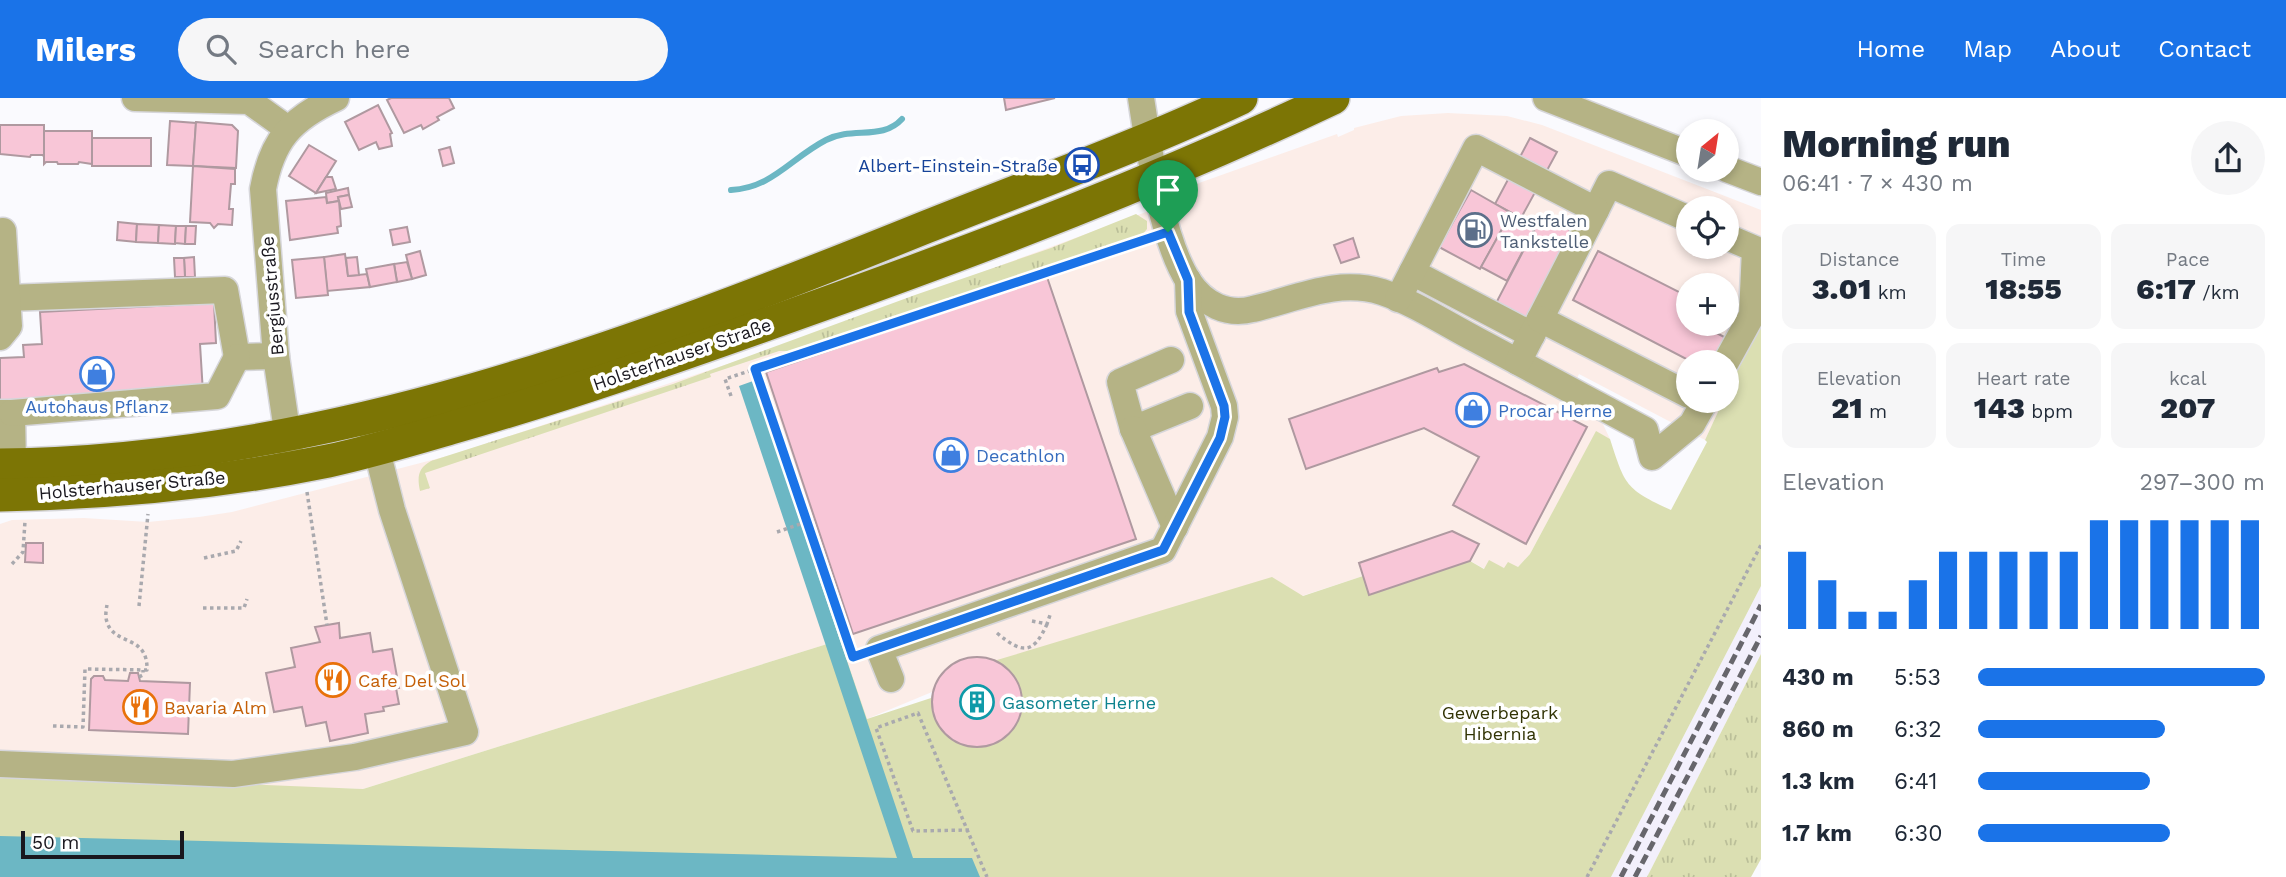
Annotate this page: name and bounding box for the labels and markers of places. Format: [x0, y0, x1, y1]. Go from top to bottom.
bus stop icon: Albert-Einstein-Straße [1063, 146, 1101, 184]
place label: Albert-Einstein-Straße [858, 155, 1058, 176]
pin [1138, 160, 1198, 232]
place label: Westfalen Tankstelle [1500, 210, 1589, 252]
fuel station icon: Westfalen Tankstelle [1456, 211, 1494, 249]
shop icon: Autohaus Pflanz [78, 355, 116, 393]
shop icon: Procar Herne [1454, 391, 1492, 429]
place label: Autohaus Pflanz [25, 396, 169, 417]
place label: Procar Herne [1498, 400, 1613, 421]
shop icon: Decathlon [932, 436, 970, 474]
place label: Decathlon [976, 445, 1065, 466]
restaurant icon: Cafe Del Sol [314, 661, 352, 699]
place label: Cafe Del Sol [358, 670, 467, 691]
building icon: Gasometer Herne [958, 683, 996, 721]
restaurant icon: Bavaria Alm [121, 688, 159, 726]
place label: Gasometer Herne [1002, 692, 1156, 713]
place label: Bavaria Alm [164, 697, 267, 718]

